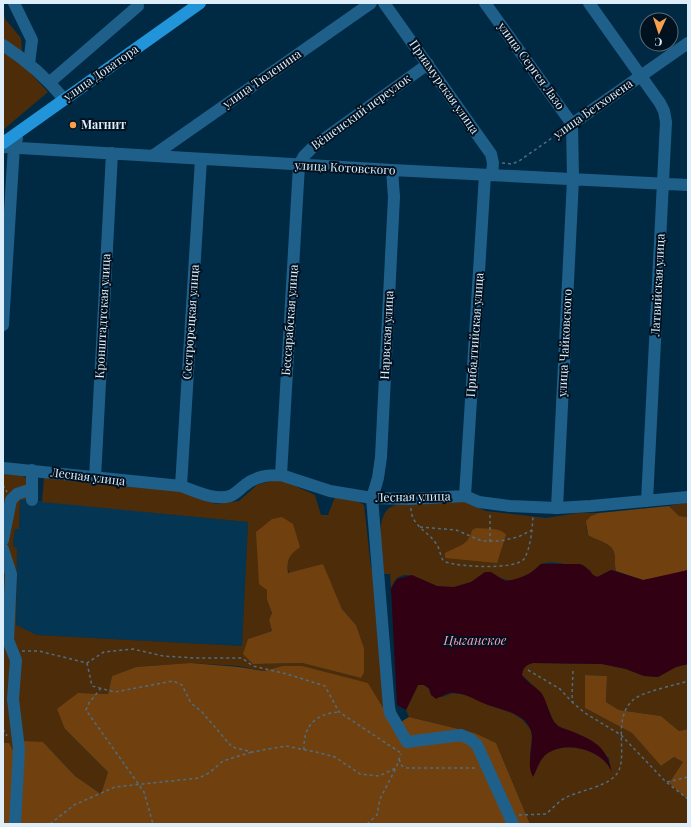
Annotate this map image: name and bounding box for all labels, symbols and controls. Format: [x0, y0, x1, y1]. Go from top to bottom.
north arrow [639, 12, 679, 52]
street label: улица Сергея Лазо [494, 18, 569, 113]
text: С [654, 35, 663, 50]
street label: Приамурская улица [406, 36, 483, 137]
street label: улица Доватора [59, 40, 141, 105]
street label: улица Тюленина [218, 45, 304, 112]
street label: Вёшенский переулок [308, 70, 413, 153]
street label: улица Бетховена [549, 75, 635, 142]
place label: Магнит [81, 116, 126, 132]
marker: Магнит [68, 120, 78, 130]
street label: улица Котовского [293, 156, 396, 178]
street label: Латвийская улица [646, 233, 668, 338]
street label: Кронштадтская улица [91, 253, 113, 379]
street label: Сестрорецкая улица [178, 264, 202, 380]
street label: Бессарабская улица [277, 264, 301, 376]
street label: Прибалтийская улица [462, 272, 486, 398]
street label: улица Чайковского [553, 288, 575, 398]
street label: Нарвская улица [376, 290, 396, 380]
street label: Лесная улица [49, 463, 126, 489]
street label: Лесная улица [374, 487, 451, 505]
water label: Цыганское [443, 631, 507, 648]

